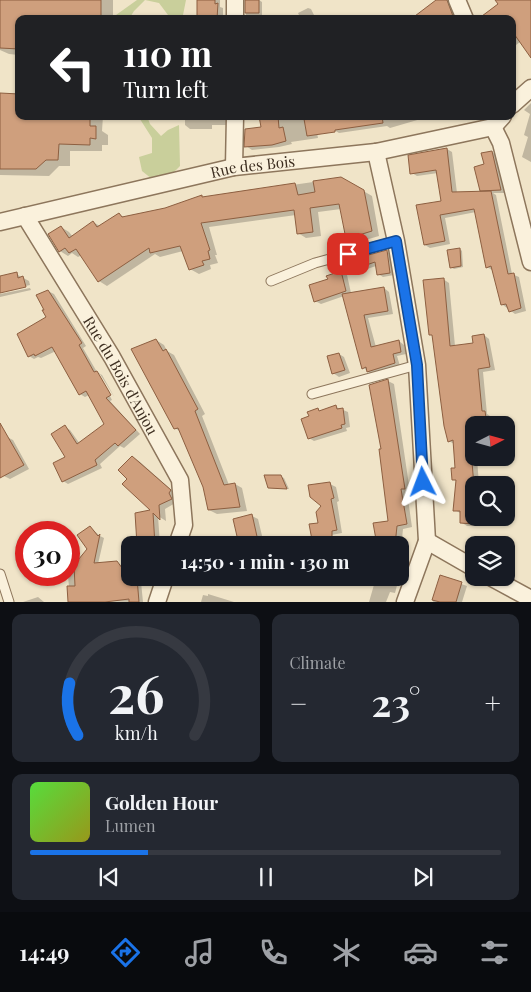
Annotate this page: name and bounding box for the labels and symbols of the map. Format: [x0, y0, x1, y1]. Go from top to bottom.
street label: Rue des Bois [208, 151, 296, 182]
pin [327, 233, 369, 275]
street label: Rue du Bois d'Anjou [79, 312, 163, 438]
north arrow [465, 416, 515, 466]
position arrow [396, 455, 448, 507]
speed limit sign: 30 [15, 521, 80, 586]

